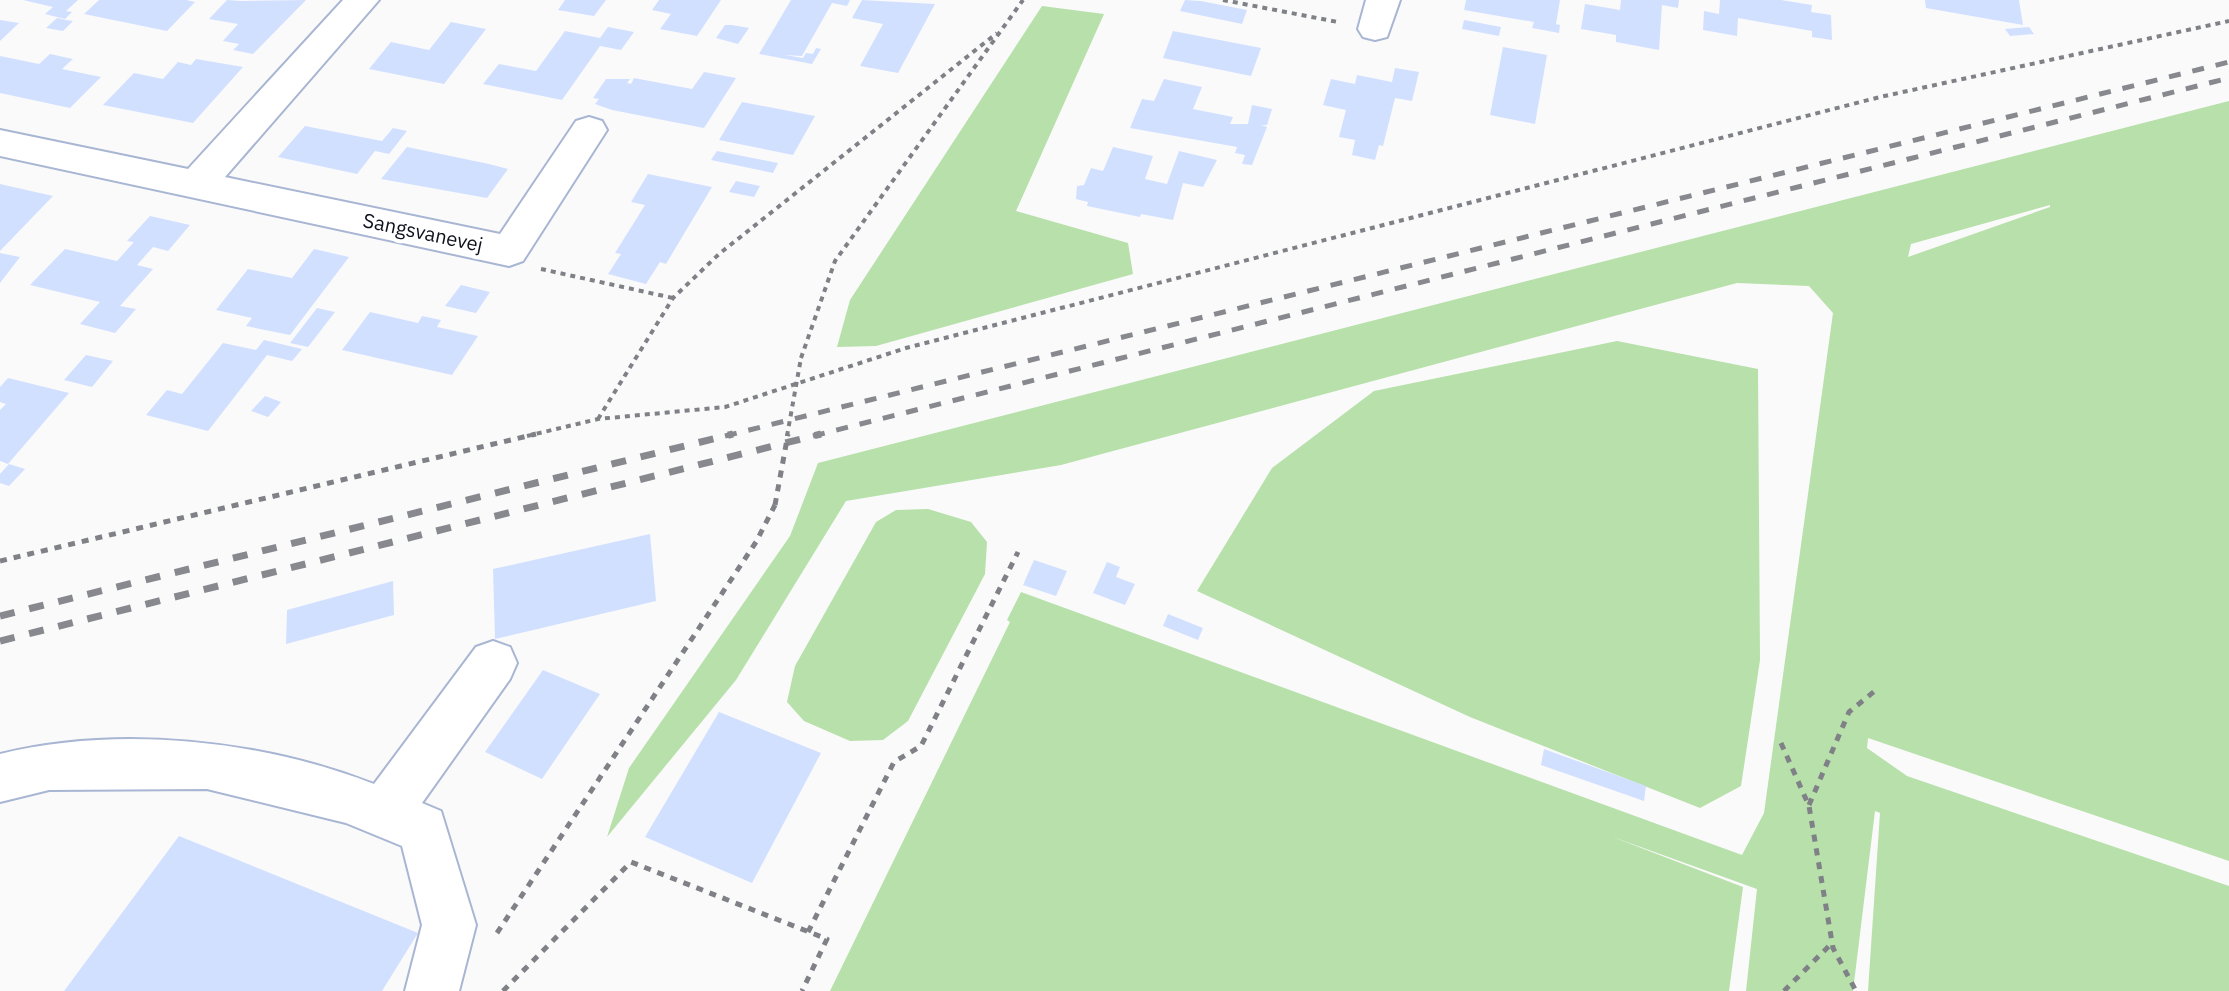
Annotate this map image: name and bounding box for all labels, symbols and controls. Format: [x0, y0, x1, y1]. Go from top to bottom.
street label: Sangsvanevej [361, 206, 485, 258]

